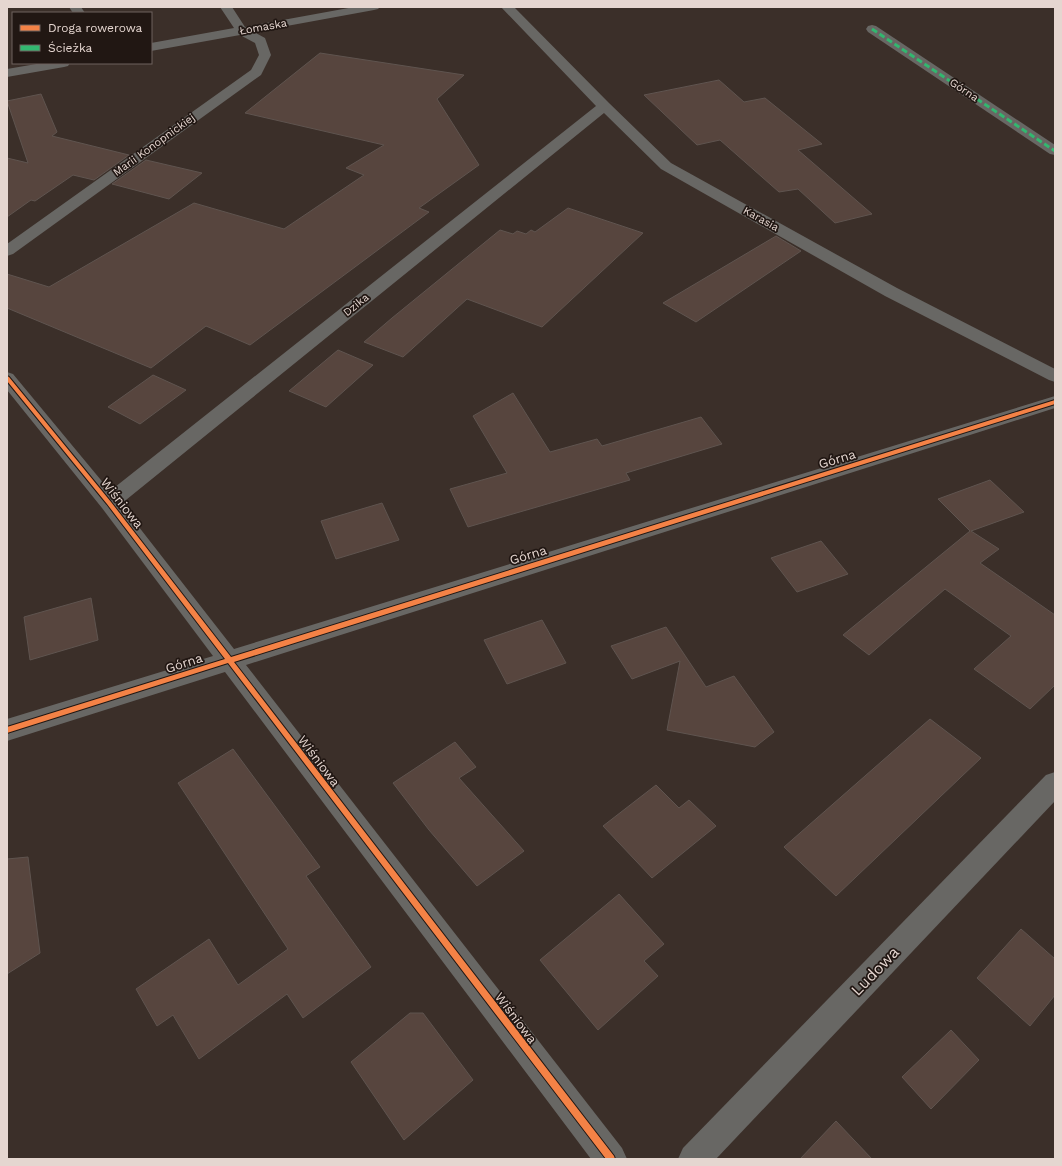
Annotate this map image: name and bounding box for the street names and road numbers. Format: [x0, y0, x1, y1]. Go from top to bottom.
street label: Łomaska [238, 16, 288, 38]
street label: Górna [947, 76, 981, 104]
street label: Marii Konopnickiej [111, 111, 197, 179]
street label: Karasia [741, 204, 781, 234]
street label: Dzika [341, 291, 371, 319]
street label: Górna [817, 446, 858, 472]
street label: Wiśniowa [98, 475, 147, 532]
street label: Górna [508, 542, 549, 568]
street label: Górna [164, 650, 205, 676]
street label: Wiśniowa [295, 733, 343, 790]
street label: Ludowa [847, 942, 903, 1000]
street label: Wiśniowa [492, 990, 540, 1047]

